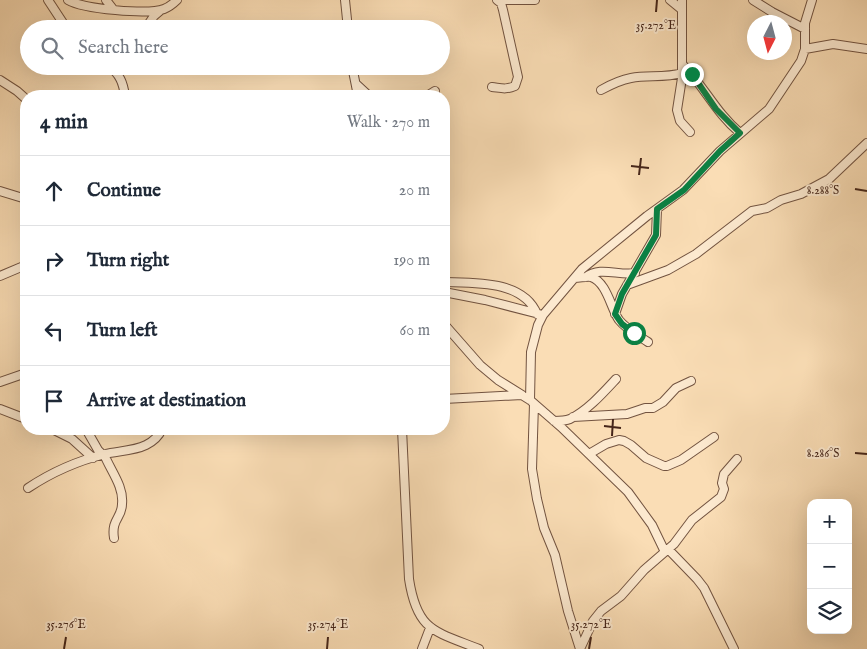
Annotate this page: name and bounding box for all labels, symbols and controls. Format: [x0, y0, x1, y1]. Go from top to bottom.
north arrow [747, 15, 792, 60]
text: 35.272°E [636, 18, 676, 33]
search box [20, 20, 450, 75]
icon: search [38, 34, 66, 62]
text: Search here [78, 36, 169, 60]
route end [681, 63, 704, 86]
text: 4 min [40, 109, 88, 136]
text: Walk · 270 m [347, 113, 430, 133]
icon: ahead [40, 177, 68, 205]
text: Continue [87, 179, 161, 203]
text: 20 m [399, 181, 430, 201]
text: 8.288°S [807, 183, 839, 198]
icon: right [40, 247, 68, 275]
text: Turn right [87, 249, 169, 273]
text: 190 m [393, 251, 430, 271]
icon: left [40, 317, 68, 345]
text: Turn left [87, 319, 158, 343]
text: 60 m [400, 321, 430, 341]
route start [623, 322, 646, 345]
icon: arrive [40, 387, 68, 415]
text: Arrive at destination [87, 389, 246, 413]
text: 8.286°S [807, 446, 839, 461]
map controls [807, 499, 852, 634]
button: + [807, 499, 852, 544]
button: − [807, 544, 852, 589]
button: layers [807, 589, 852, 634]
text: 35.276°E [46, 617, 86, 632]
text: 35.274°E [308, 617, 348, 632]
text: 35.272°E [571, 617, 611, 632]

